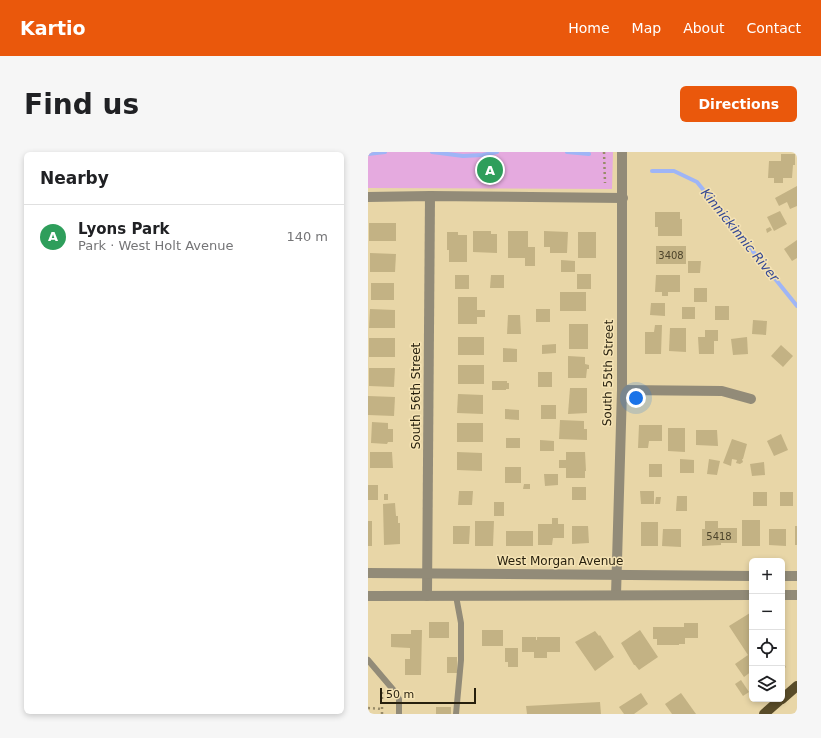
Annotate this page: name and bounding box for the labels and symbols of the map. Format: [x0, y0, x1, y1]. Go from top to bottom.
pin: A [477, 155, 503, 185]
water label: Kinnickinnic River [698, 185, 783, 286]
house number: 3408 [658, 250, 684, 261]
street label: South 55th Street [600, 319, 616, 426]
street label: South 56th Street [409, 342, 423, 449]
your location [626, 388, 646, 408]
house number: 5418 [706, 531, 732, 542]
street label: West Morgan Avenue [497, 554, 623, 568]
scale bar [380, 686, 476, 705]

